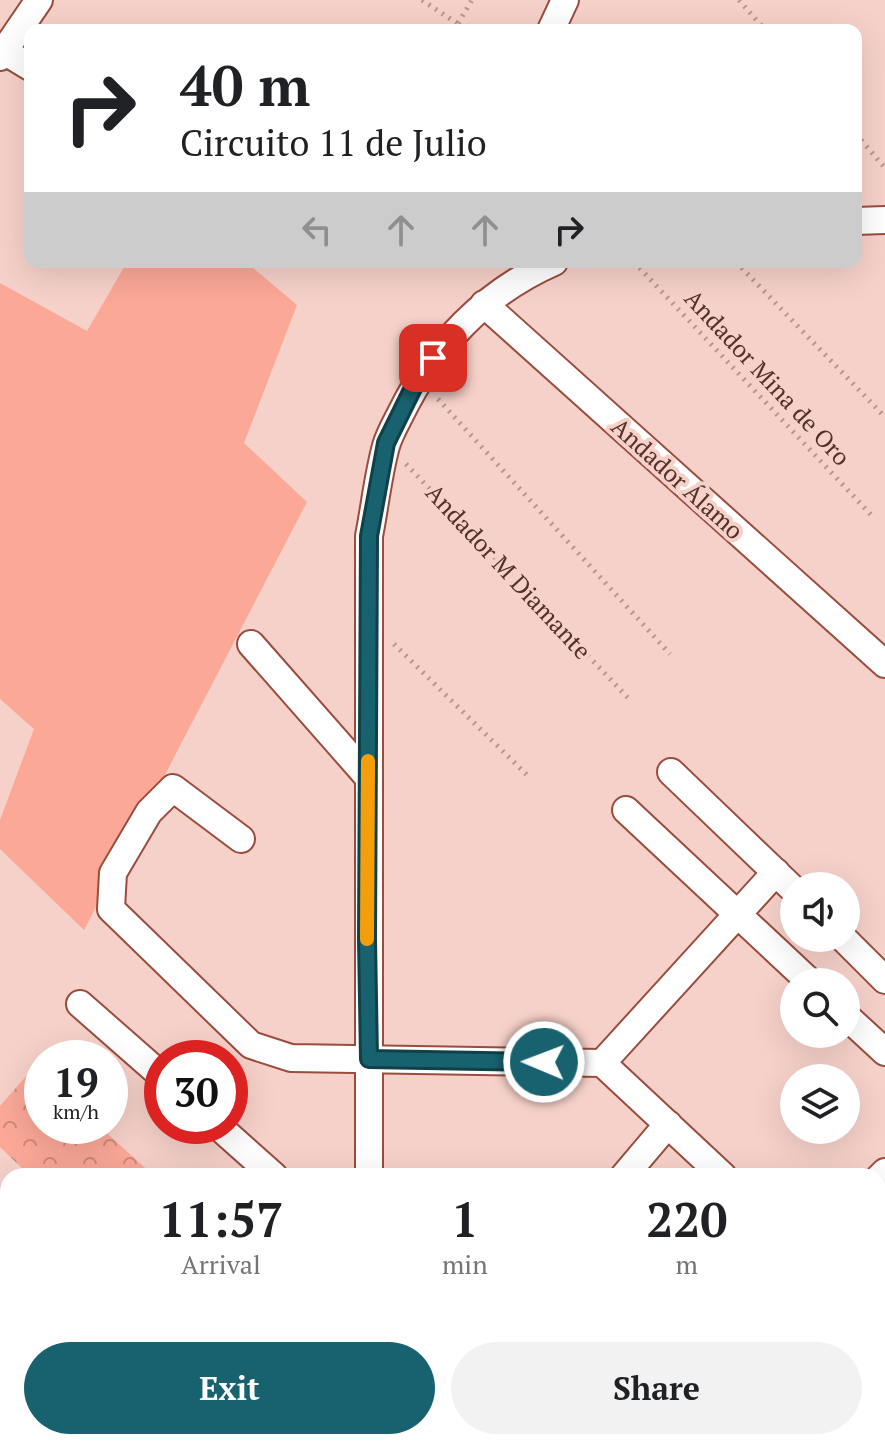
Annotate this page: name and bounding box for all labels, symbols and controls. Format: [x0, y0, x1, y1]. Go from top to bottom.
text: 40 m [180, 48, 310, 122]
icon: right [48, 56, 152, 160]
text: Circuito 11 de Julio [180, 119, 487, 166]
icon: left [295, 208, 339, 252]
icon: ahead [379, 208, 423, 252]
icon: ahead [463, 208, 507, 252]
icon: right [547, 208, 591, 252]
street label: Andador Mina de Oro [678, 283, 858, 472]
pin [399, 324, 467, 392]
icon: arrive [411, 336, 455, 380]
street label: Andador Álamo [605, 410, 750, 546]
street label: Andador M Diamante [419, 477, 598, 666]
map controls [780, 872, 860, 1144]
button: sound [780, 872, 860, 952]
button: search [780, 968, 860, 1048]
position arrow [502, 1020, 586, 1104]
speed limit sign: 30 [144, 1040, 248, 1144]
text: 19 [53, 1055, 99, 1108]
button: layers [780, 1064, 860, 1144]
text: km/h [53, 1098, 99, 1125]
text: 11:57 [158, 1187, 283, 1251]
text: 1 [451, 1187, 478, 1251]
text: 220 [646, 1187, 728, 1251]
text: Arrival [181, 1247, 261, 1281]
text: min [442, 1247, 488, 1281]
text: m [676, 1247, 698, 1281]
button: Exit [24, 1342, 435, 1434]
button: Share [451, 1342, 862, 1434]

